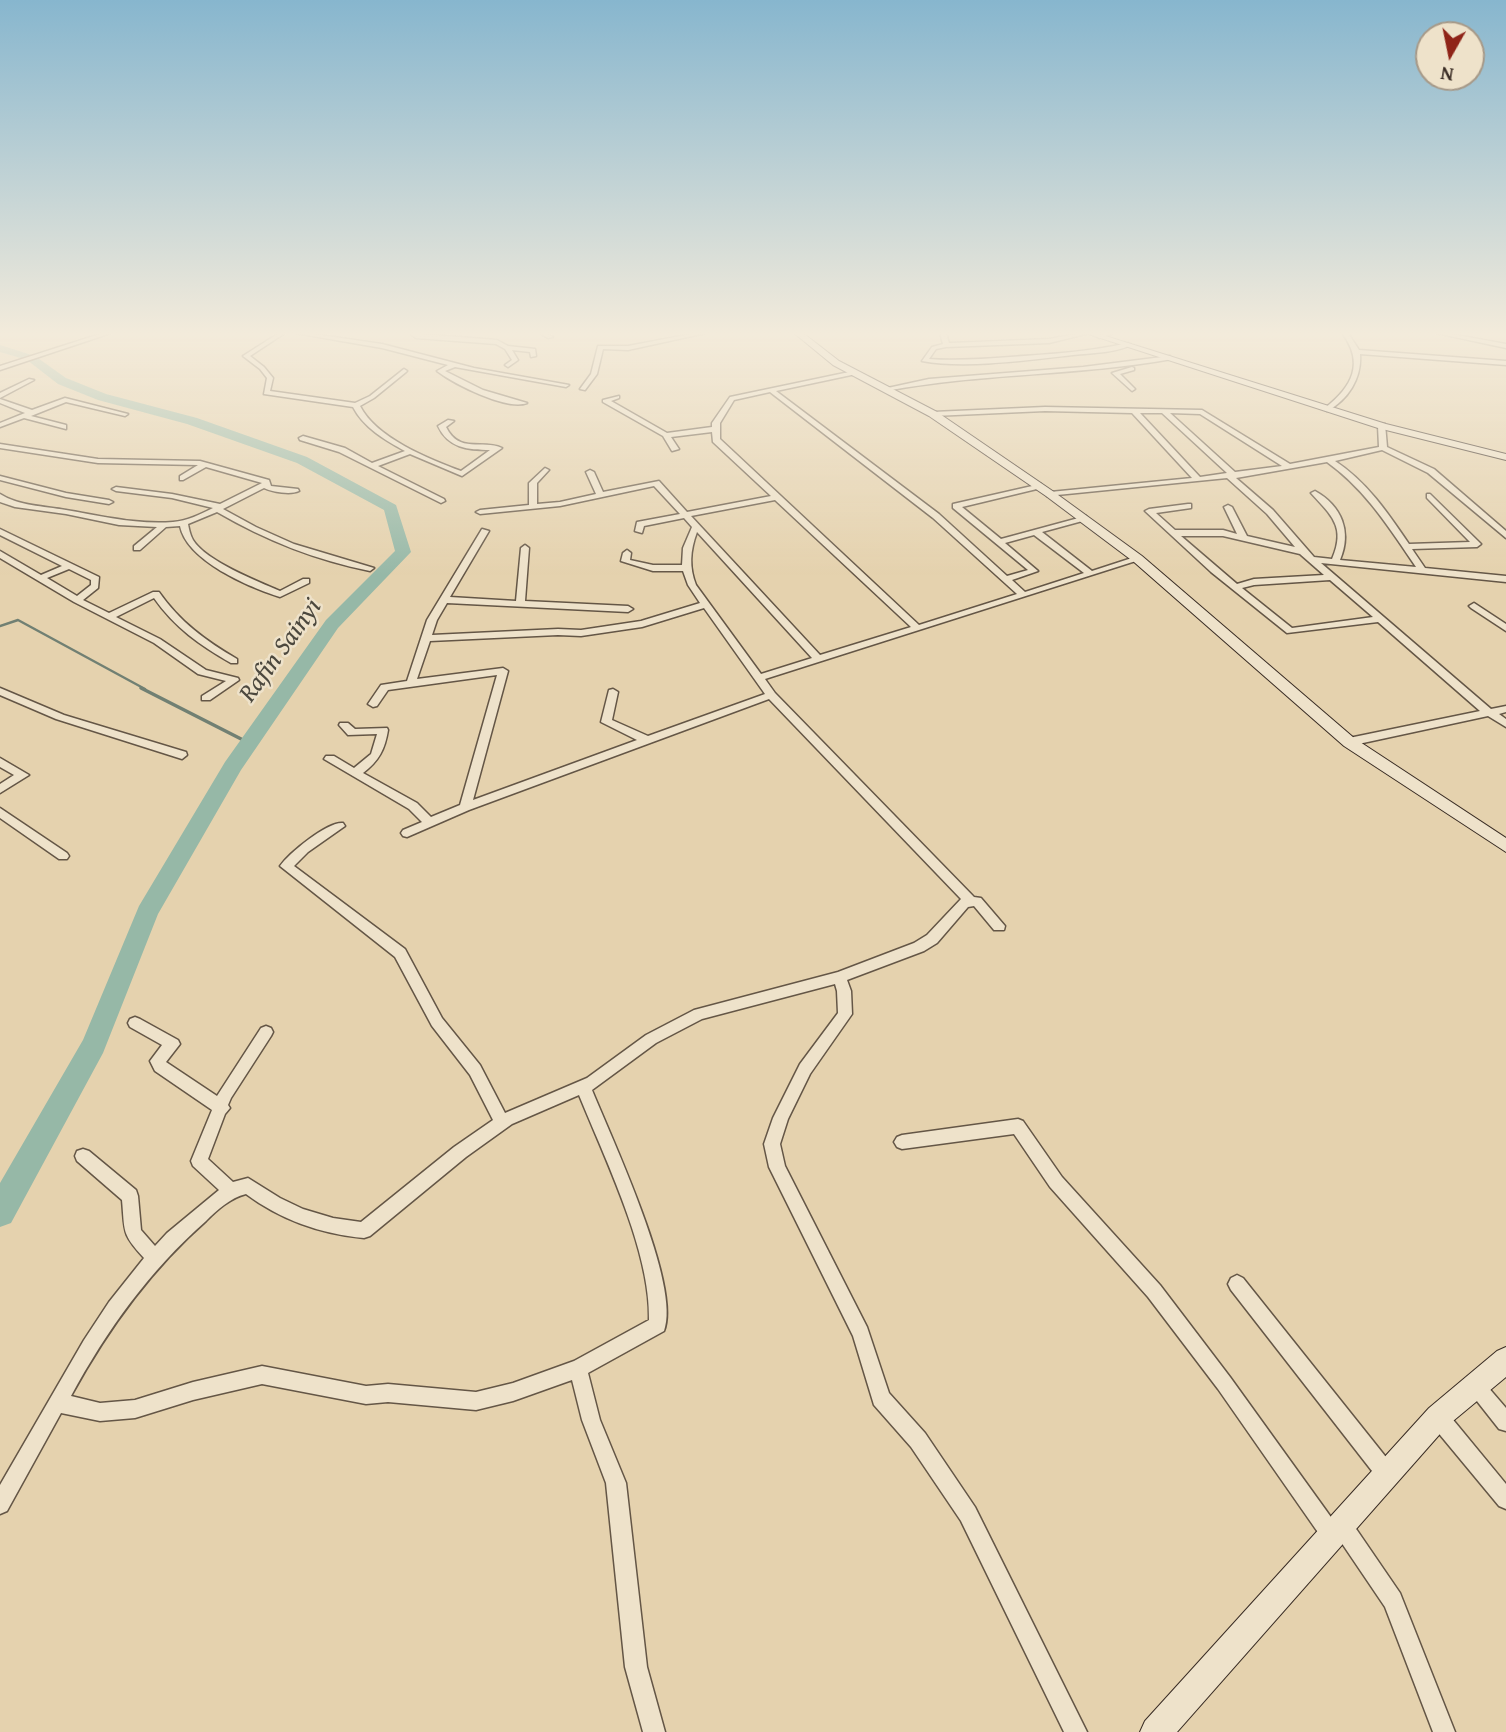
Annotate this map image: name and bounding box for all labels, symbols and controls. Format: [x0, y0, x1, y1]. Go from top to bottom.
north arrow [1415, 21, 1485, 91]
text: N [1439, 60, 1455, 90]
water label: Rafin Sainyi [233, 593, 329, 709]

